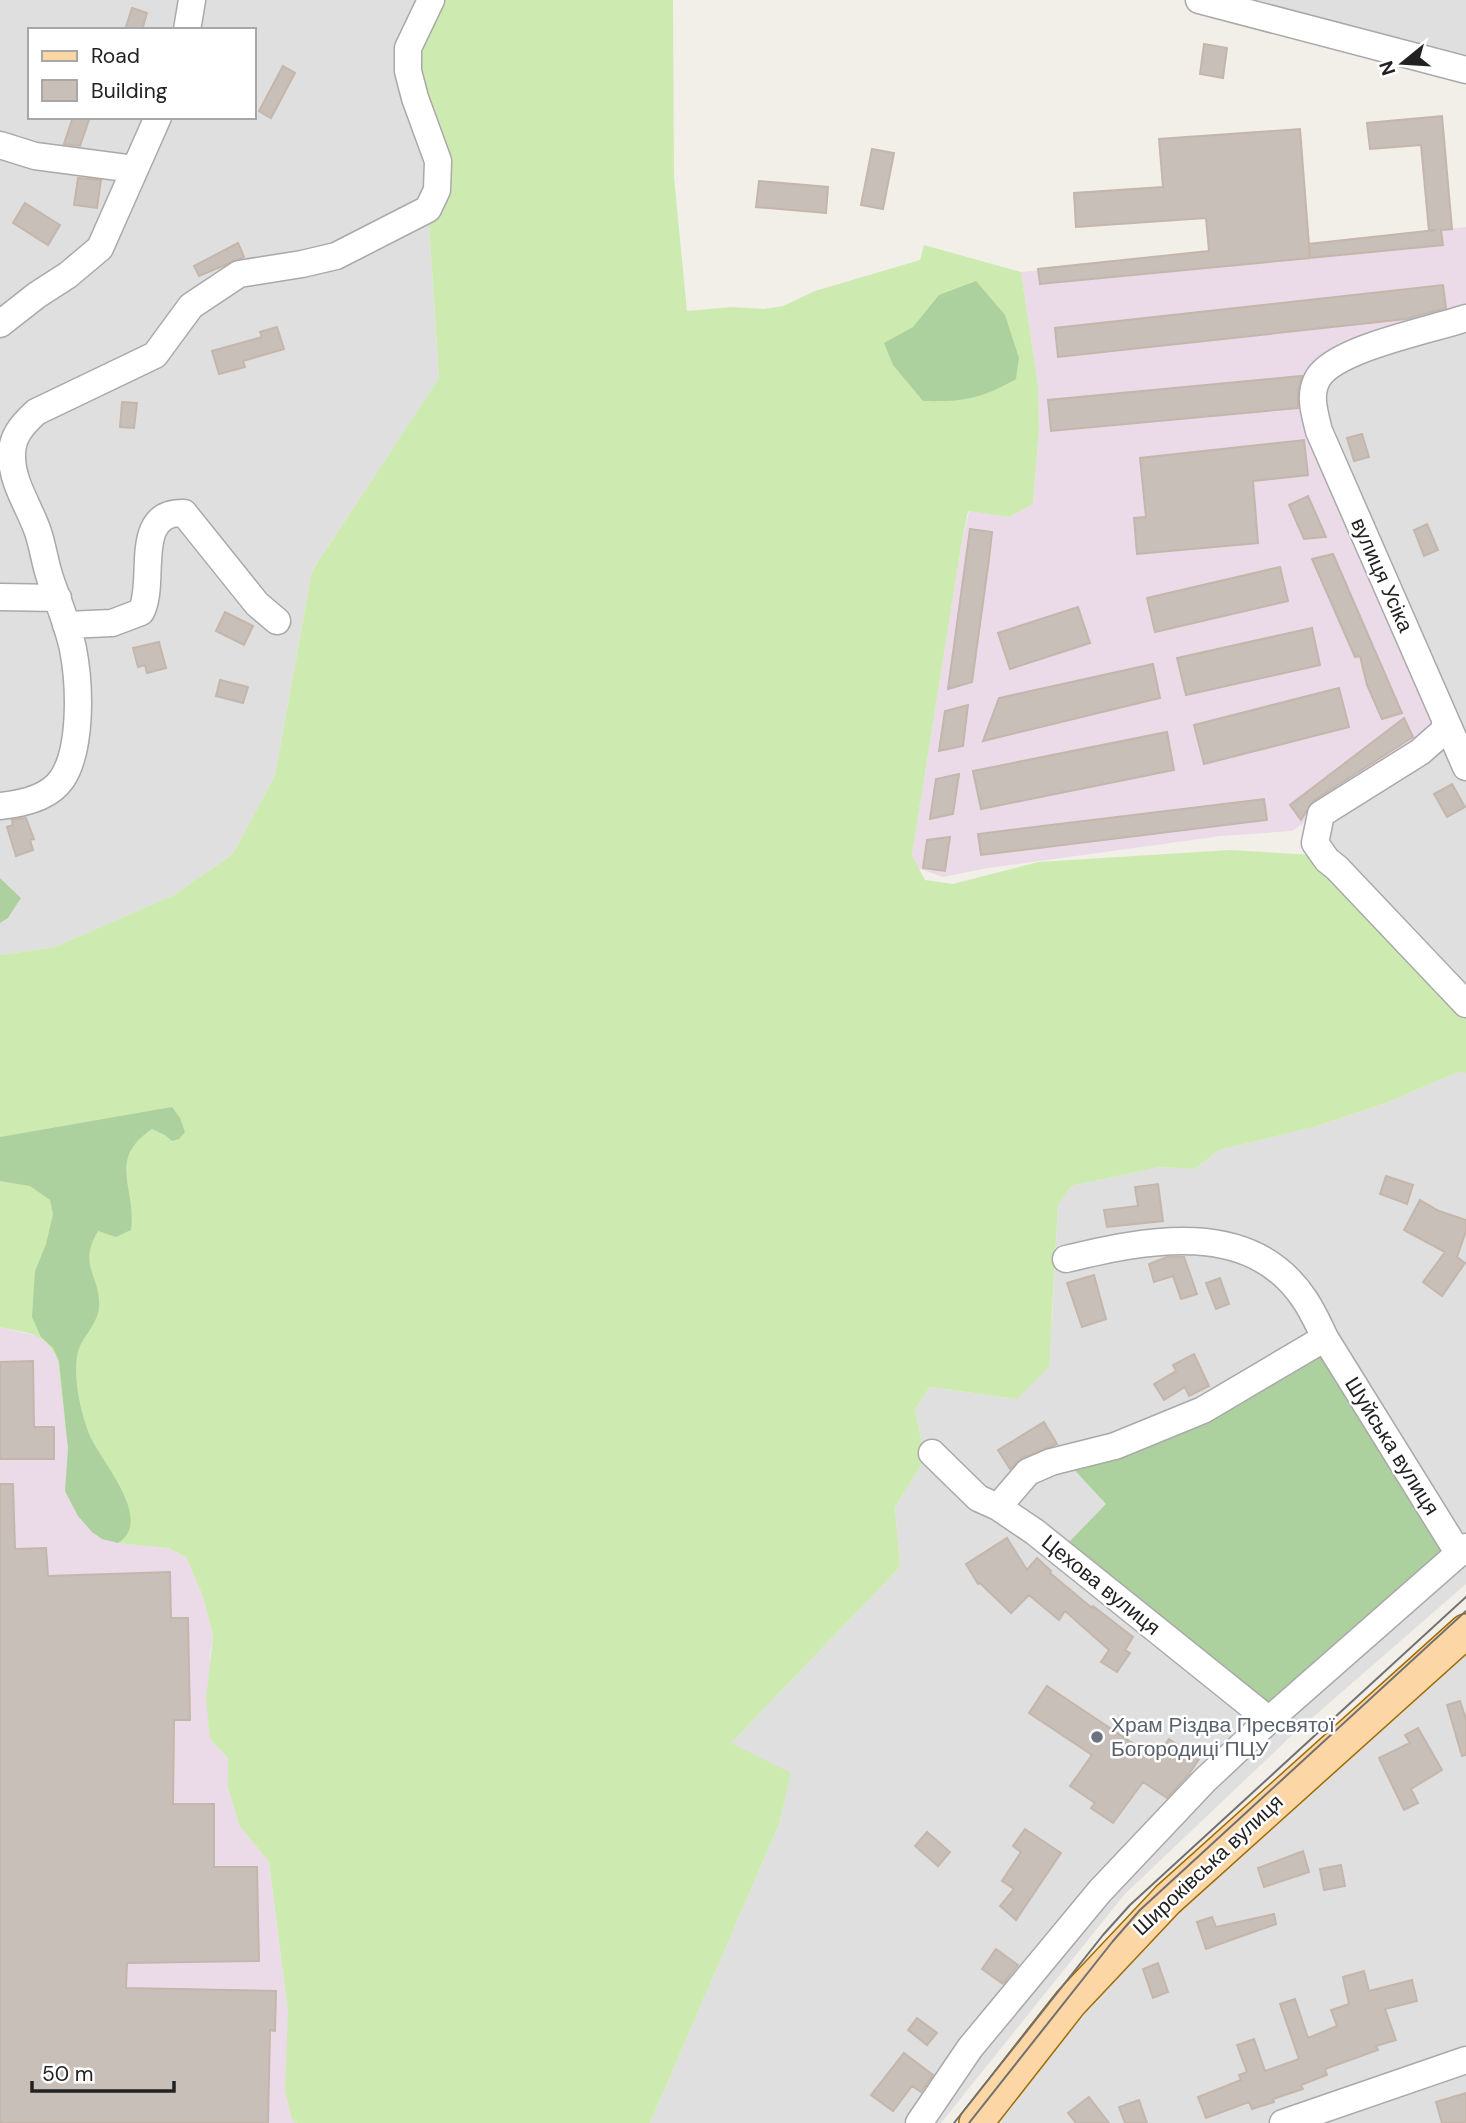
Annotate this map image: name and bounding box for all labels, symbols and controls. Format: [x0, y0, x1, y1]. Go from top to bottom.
legend [28, 28, 256, 119]
north arrow [1368, 28, 1438, 98]
text: Road [91, 42, 140, 70]
text: N [1373, 58, 1401, 79]
text: Building [91, 77, 168, 105]
street label: вулиця Усіка [1344, 514, 1420, 637]
street label: Шуйська вулиця [1338, 1372, 1446, 1520]
street label: Цехова вулиця [1036, 1528, 1166, 1642]
place label: Храм Різдва Пресвятої Богородиці ПЦУ [1111, 1711, 1335, 1763]
marker: Храм Різдва Пресвятої Богородиці ПЦУ [1089, 1729, 1105, 1745]
street label: Широківська вулиця [1127, 1788, 1289, 1942]
scale bar [32, 2050, 173, 2094]
text: 50 m [42, 2060, 93, 2088]

